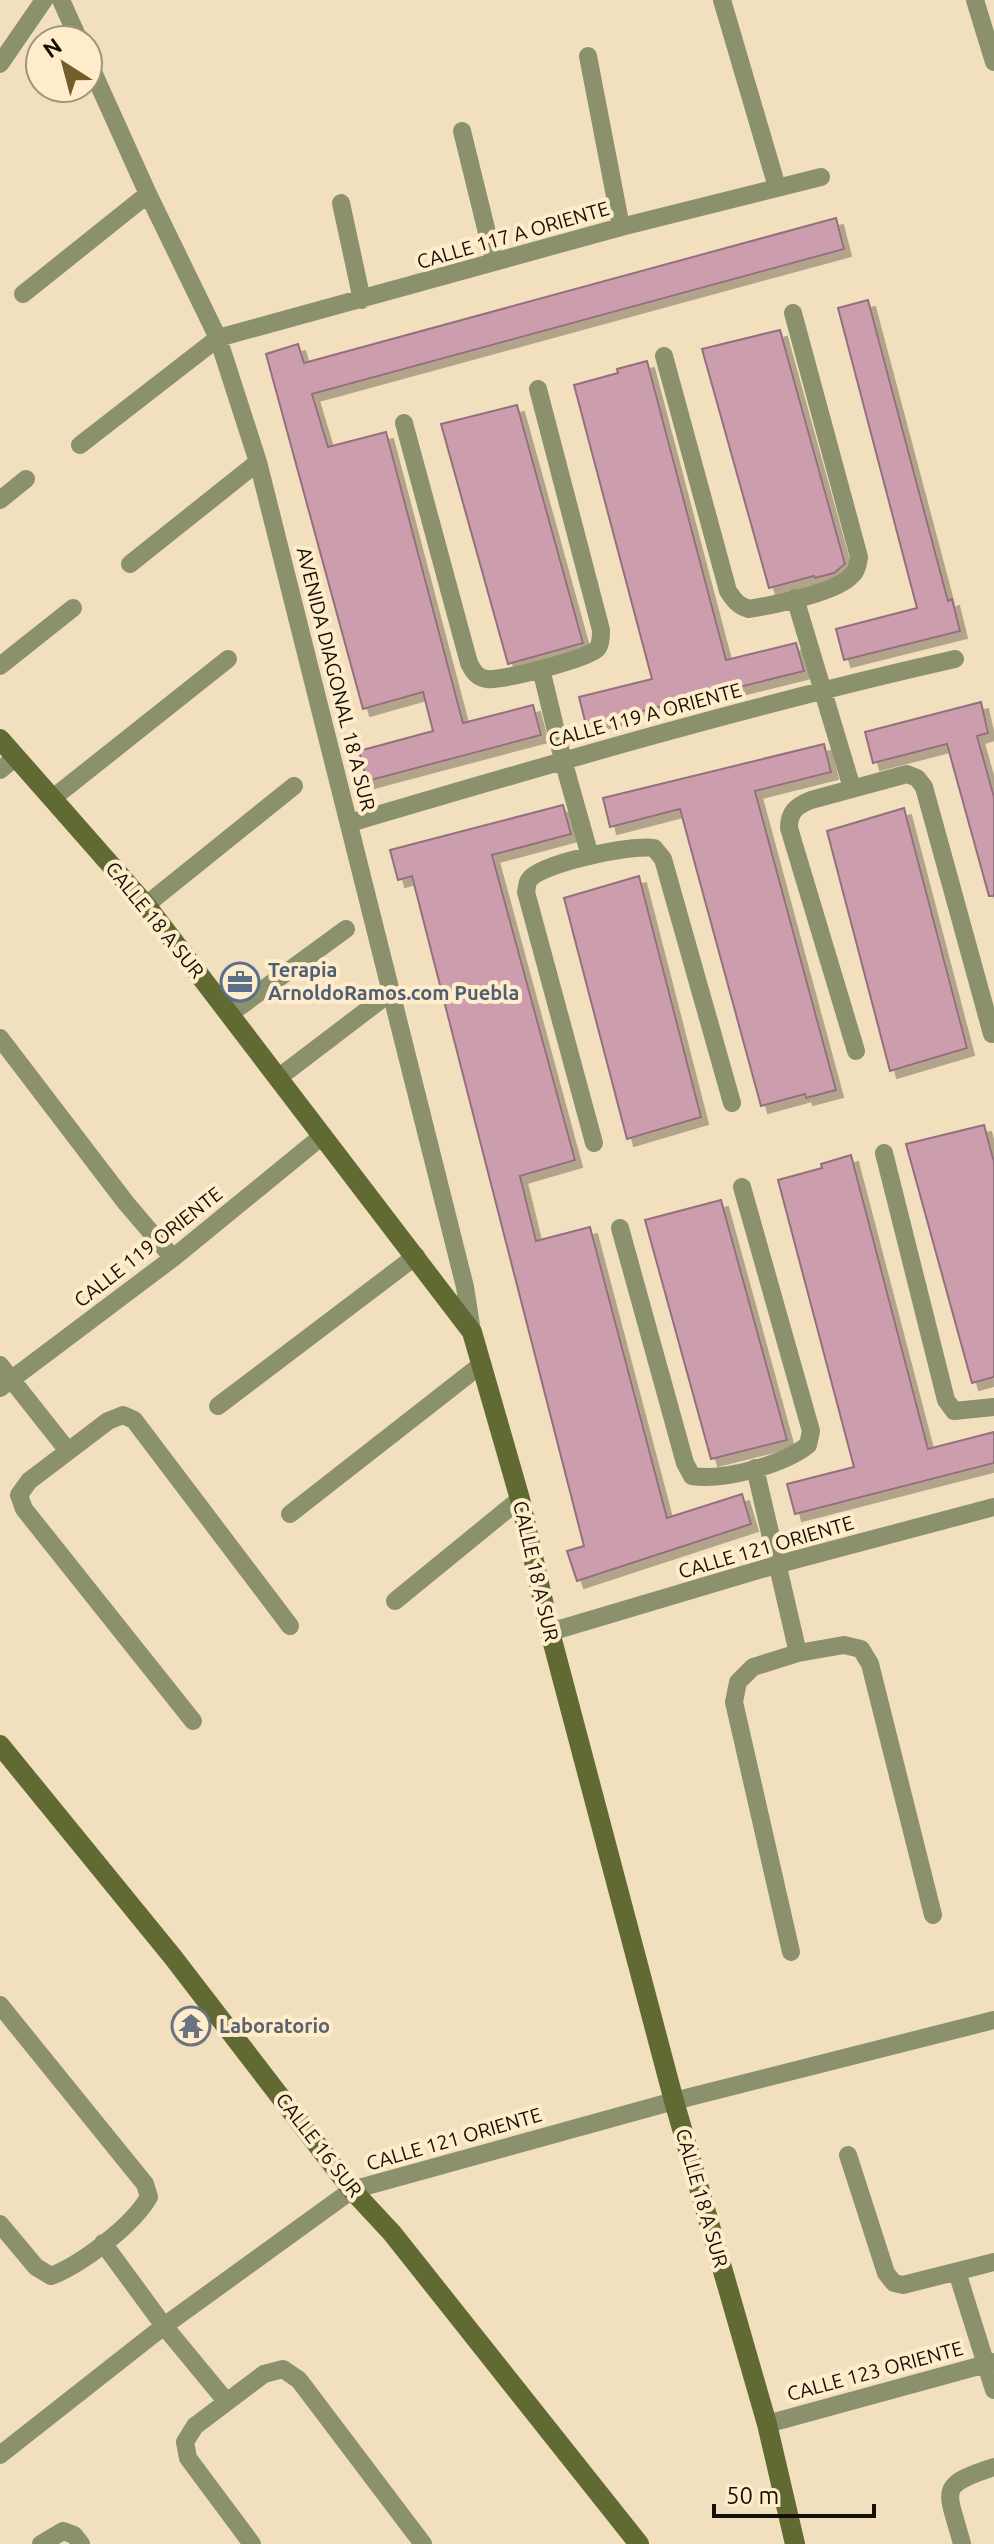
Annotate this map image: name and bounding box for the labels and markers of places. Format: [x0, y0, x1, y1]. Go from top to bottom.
place label: Terapia ArnoldoRamos.com Puebla [268, 958, 519, 1004]
office icon: Terapia ArnoldoRamos.com Puebla [219, 961, 261, 1003]
temple icon: Laboratorio [170, 2005, 212, 2047]
place label: Laboratorio [219, 2014, 330, 2037]

